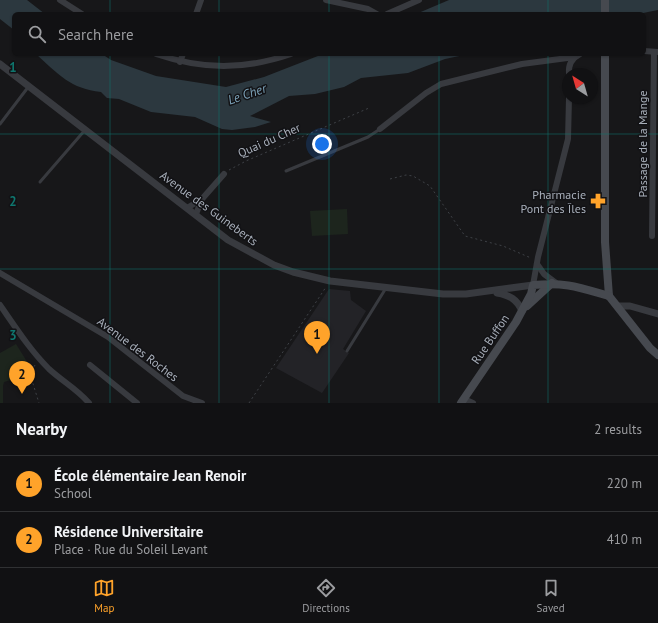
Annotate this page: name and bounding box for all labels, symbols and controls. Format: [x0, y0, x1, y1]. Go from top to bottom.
search box [12, 12, 646, 56]
icon: search [26, 23, 48, 45]
text: Search here [58, 25, 134, 44]
text: 1 [9, 59, 17, 76]
north arrow [562, 68, 598, 104]
water label: Le Cher [225, 79, 269, 108]
street label: Passage de la Mange [635, 90, 650, 198]
street label: Quai du Cher [235, 120, 303, 160]
your location [312, 134, 332, 154]
street label: Avenue des Guineberts [157, 167, 261, 249]
place label: Pharmacie Pont des Îles [521, 187, 586, 216]
pharmacy icon: Pharmacie Pont des Îles [589, 192, 607, 210]
text: 2 [9, 193, 17, 210]
street label: Rue Buffon [468, 311, 512, 367]
street label: Avenue des Roches [95, 314, 181, 384]
pin: 1 [304, 321, 330, 354]
text: 3 [9, 327, 17, 344]
pin: 2 [9, 361, 35, 394]
text: Nearby [16, 418, 67, 440]
text: 2 results [594, 421, 642, 438]
text: École élémentaire Jean Renoir [54, 466, 246, 485]
text: 1 [25, 475, 33, 492]
text: 220 m [607, 475, 642, 492]
text: School [54, 485, 92, 502]
text: Résidence Universitaire [54, 522, 203, 541]
text: 2 [25, 531, 33, 548]
text: 410 m [607, 531, 642, 548]
text: Place · Rue du Soleil Levant [54, 541, 208, 558]
tab: Map [93, 577, 115, 615]
tab: Directions [302, 577, 350, 615]
tab: Saved [537, 577, 565, 615]

